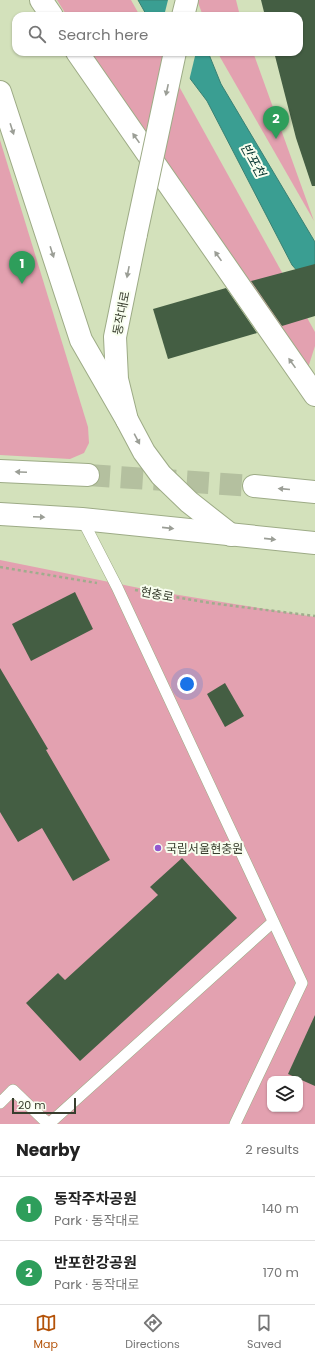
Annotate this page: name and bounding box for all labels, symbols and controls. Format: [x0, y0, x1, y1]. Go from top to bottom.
search box [12, 12, 303, 56]
icon: search [26, 23, 48, 45]
text: Search here [58, 24, 148, 45]
one-way arrow [164, 84, 170, 96]
pin: 2 [263, 106, 289, 139]
one-way arrow [9, 123, 15, 135]
one-way arrow [132, 133, 140, 143]
water label: 반포천 [236, 140, 271, 181]
one-way arrow [50, 247, 56, 259]
pin: 1 [9, 251, 35, 284]
one-way arrow [214, 251, 222, 262]
one-way arrow [125, 266, 131, 278]
street label: 동작대로 [108, 290, 134, 336]
one-way arrow [288, 358, 296, 369]
one-way arrow [133, 434, 140, 445]
one-way arrow [14, 469, 27, 475]
one-way arrow [278, 485, 290, 492]
one-way arrow [33, 513, 45, 520]
one-way arrow [162, 525, 174, 532]
one-way arrow [264, 535, 276, 542]
street label: 현충로 [139, 583, 175, 605]
your location [177, 674, 197, 694]
place label: 국립서울현충원 [166, 840, 243, 857]
marker: 국립서울현충원 [153, 843, 163, 853]
map controls [267, 1076, 303, 1112]
button: layers [267, 1076, 303, 1112]
scale bar [12, 1096, 76, 1115]
text: 20 m [18, 1097, 46, 1113]
text: Nearby [16, 1138, 80, 1162]
text: 2 results [245, 1140, 299, 1159]
text: 동작주차공원 [54, 1188, 137, 1209]
text: 1 [27, 1199, 31, 1218]
text: 140 m [262, 1199, 299, 1218]
text: Park · 동작대로 [54, 1211, 139, 1230]
text: 반포한강공원 [54, 1252, 137, 1273]
text: 2 [25, 1263, 33, 1282]
text: 170 m [263, 1263, 299, 1282]
text: Park · 동작대로 [54, 1275, 139, 1294]
tab: Map [34, 1312, 58, 1353]
tab: Directions [125, 1312, 180, 1353]
tab: Saved [247, 1312, 281, 1353]

